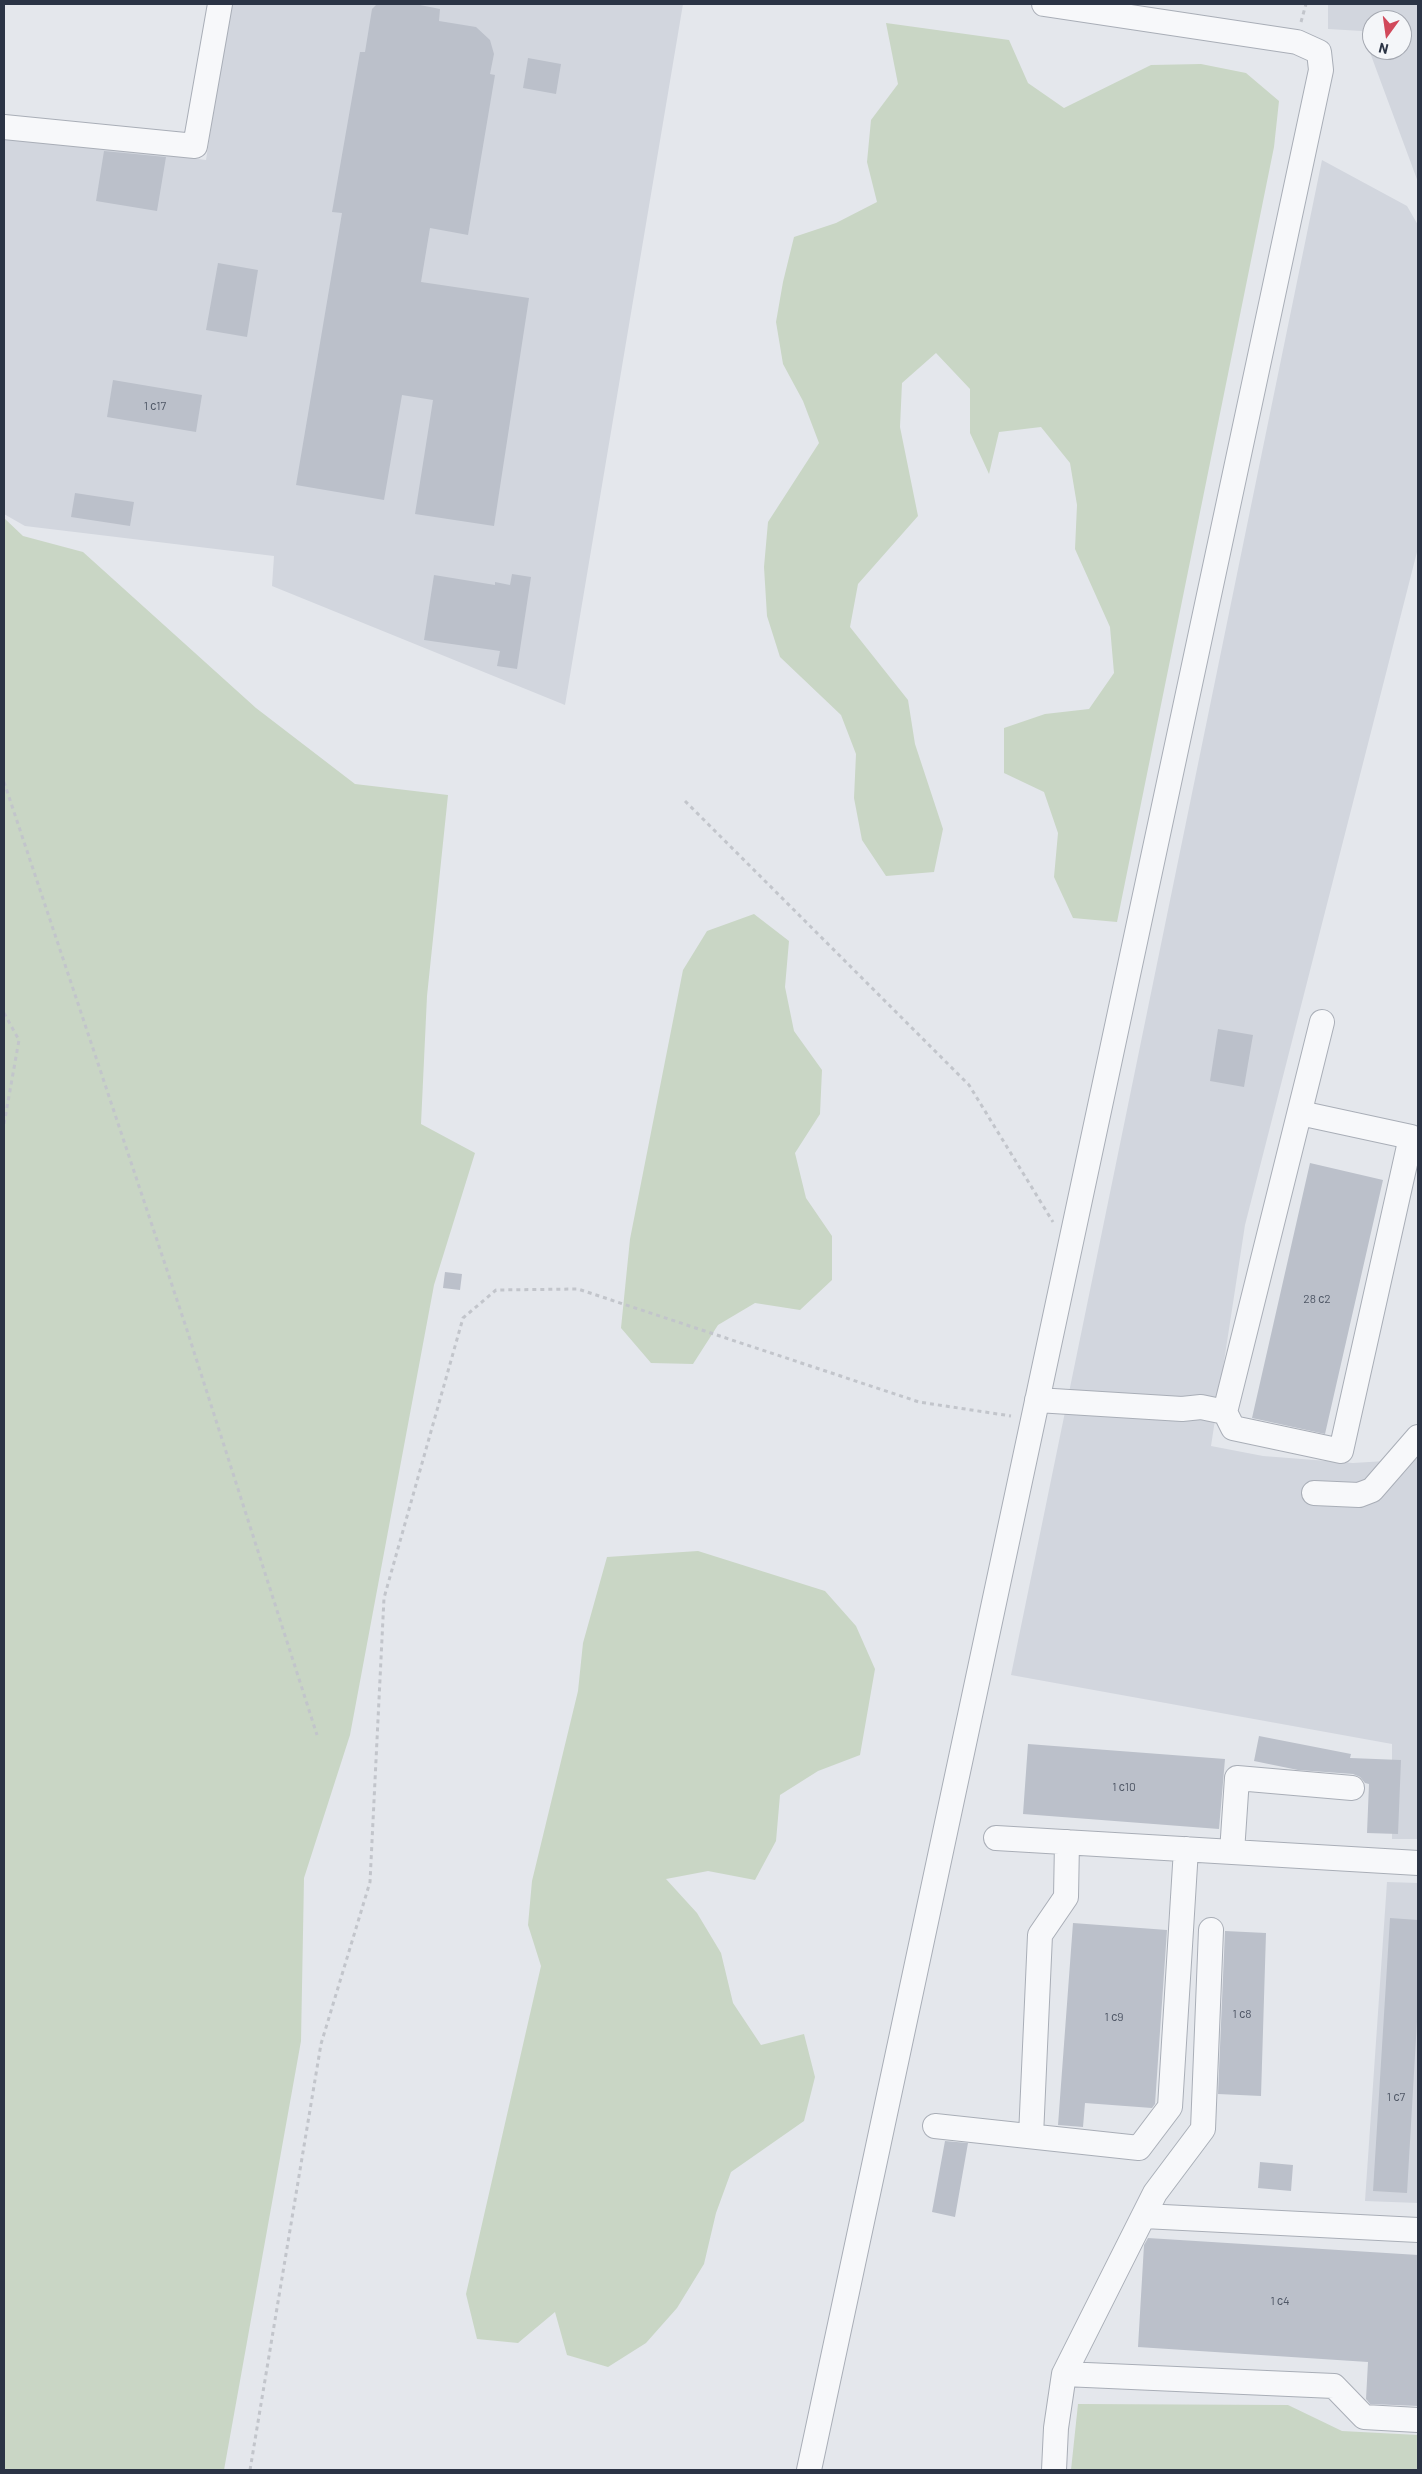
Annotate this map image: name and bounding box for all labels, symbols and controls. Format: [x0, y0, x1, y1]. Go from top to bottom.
north arrow [1362, 10, 1412, 60]
text: N [1377, 40, 1390, 58]
house number: 1 с17 [144, 399, 166, 413]
house number: 28 с2 [1303, 1292, 1331, 1306]
house number: 1 с10 [1112, 1780, 1136, 1794]
house number: 1 с8 [1233, 2007, 1251, 2021]
house number: 1 с9 [1105, 2010, 1123, 2024]
house number: 1 с7 [1387, 2090, 1405, 2104]
house number: 1 с4 [1270, 2294, 1290, 2308]

